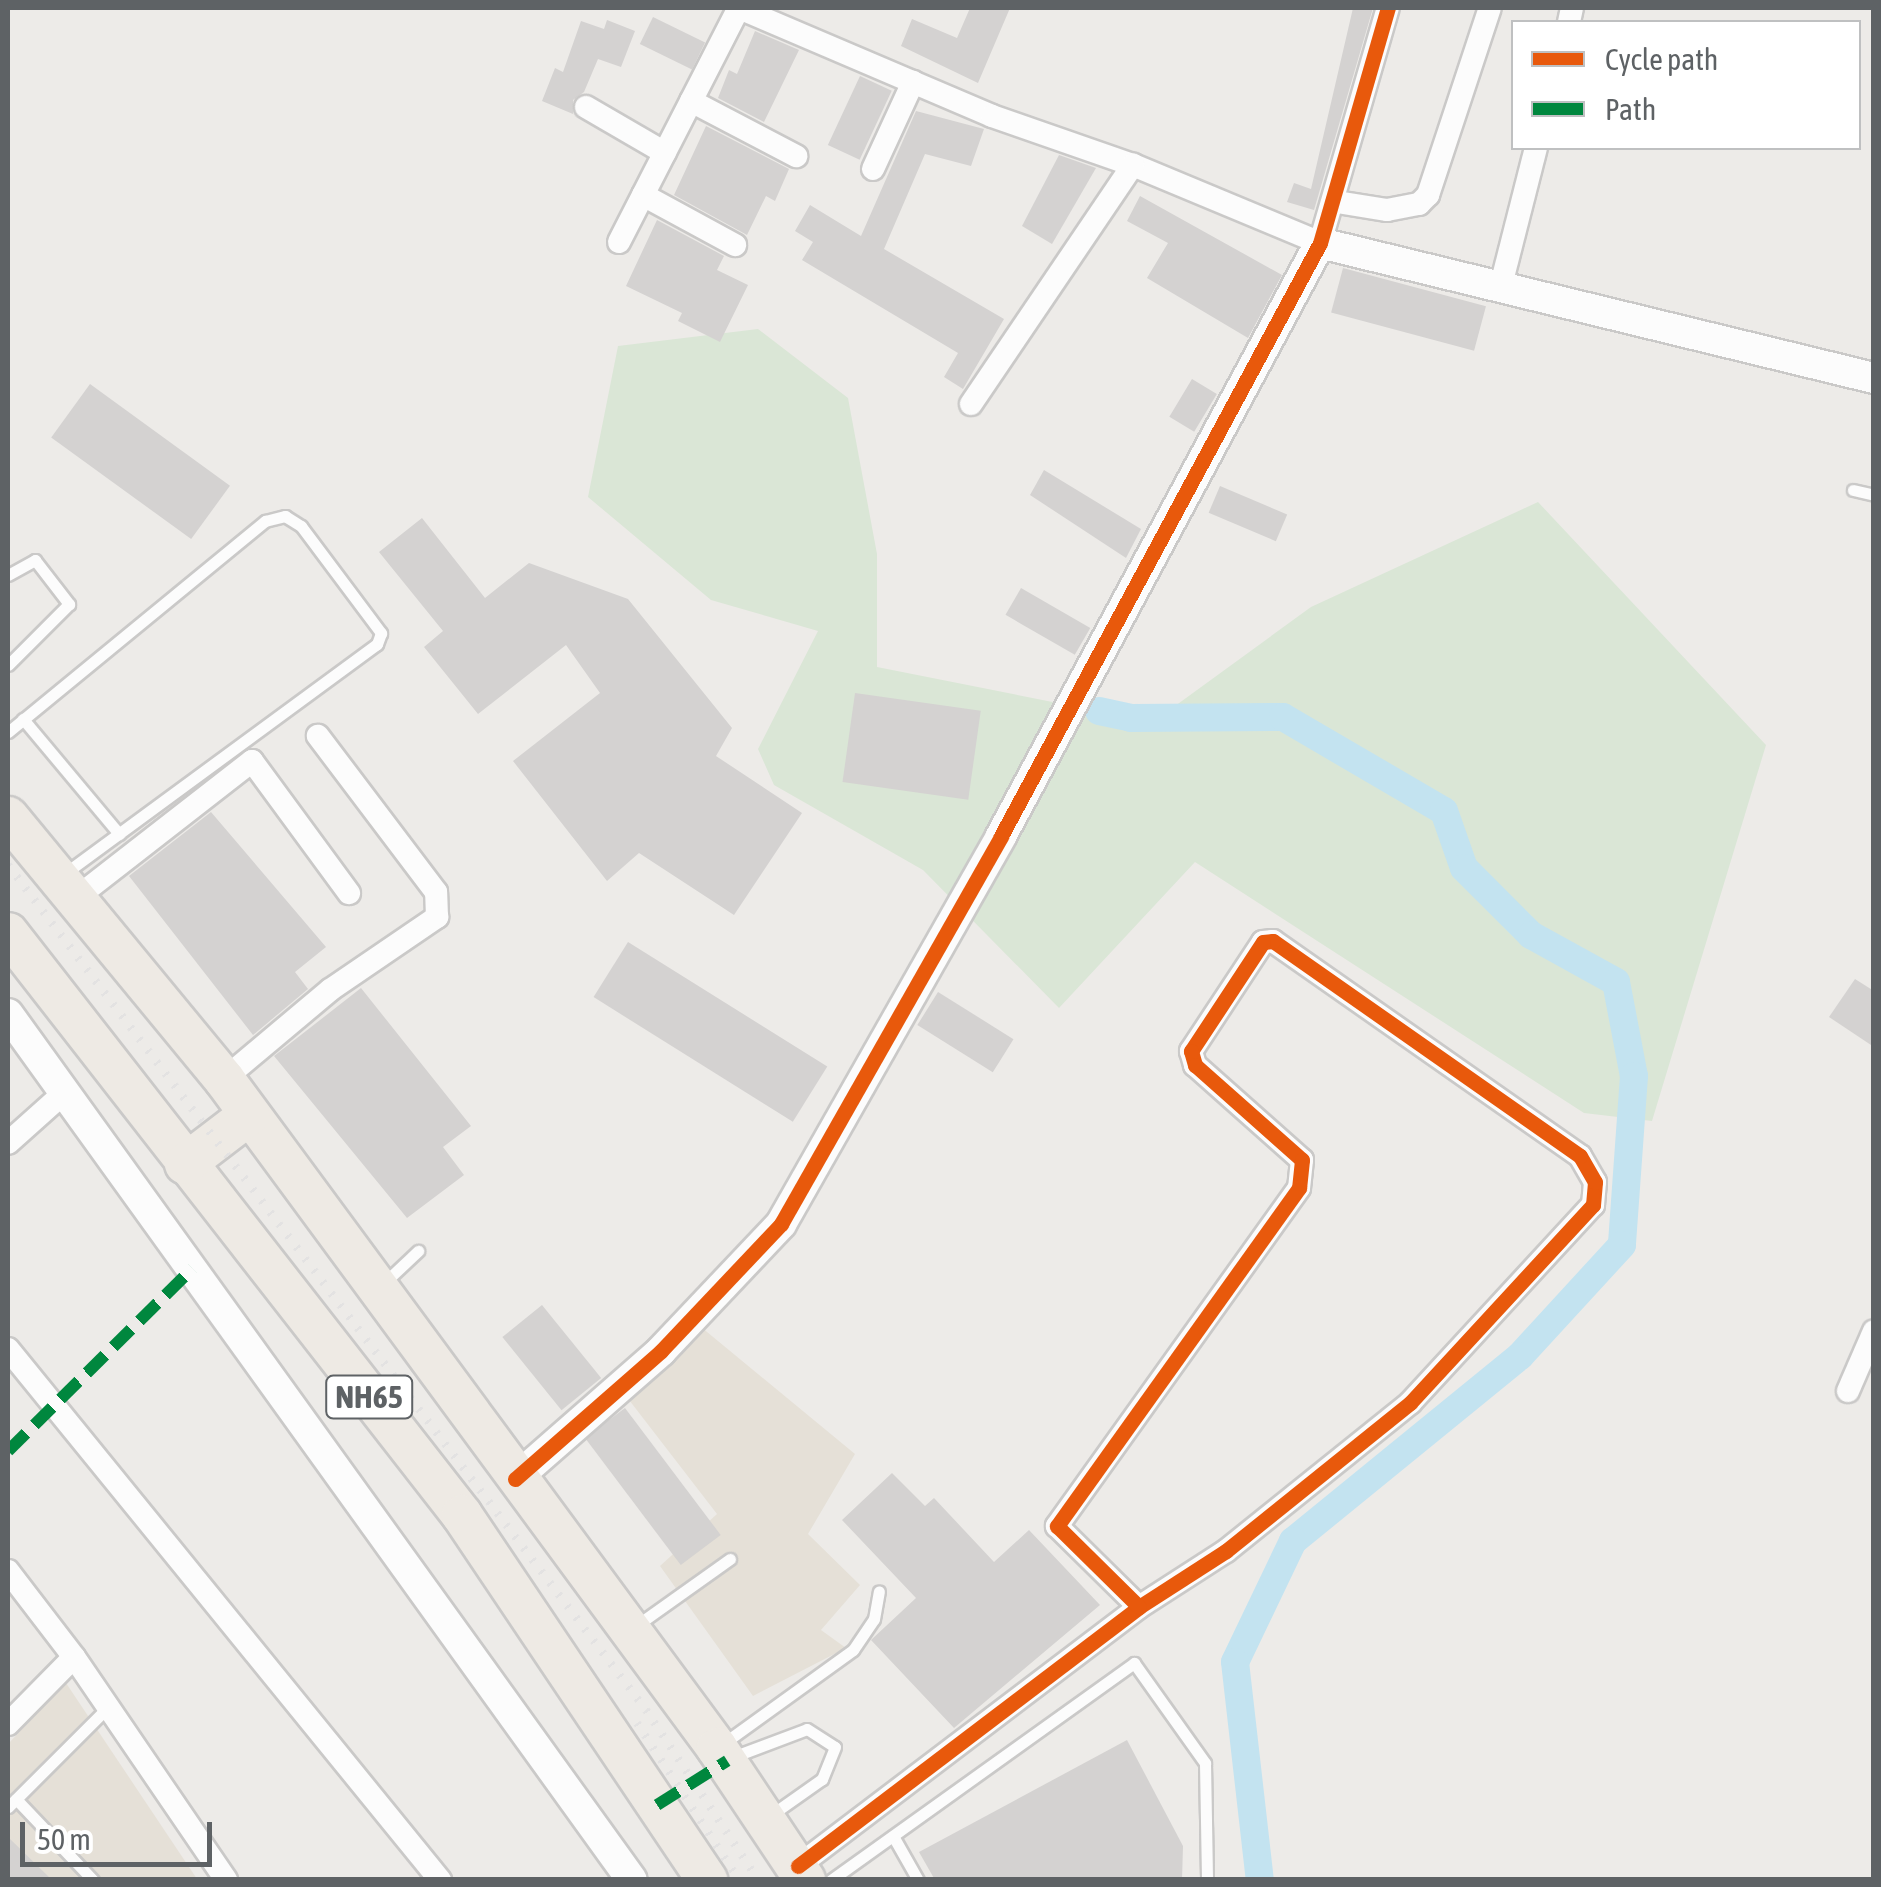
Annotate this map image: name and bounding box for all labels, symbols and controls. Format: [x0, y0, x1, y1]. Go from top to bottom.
legend [1511, 20, 1861, 150]
text: Cycle path [1605, 42, 1718, 76]
text: Path [1605, 92, 1656, 126]
road number: NH65 [324, 1370, 414, 1424]
scale bar [25, 1802, 218, 1864]
text: 50 m [37, 1822, 91, 1856]

